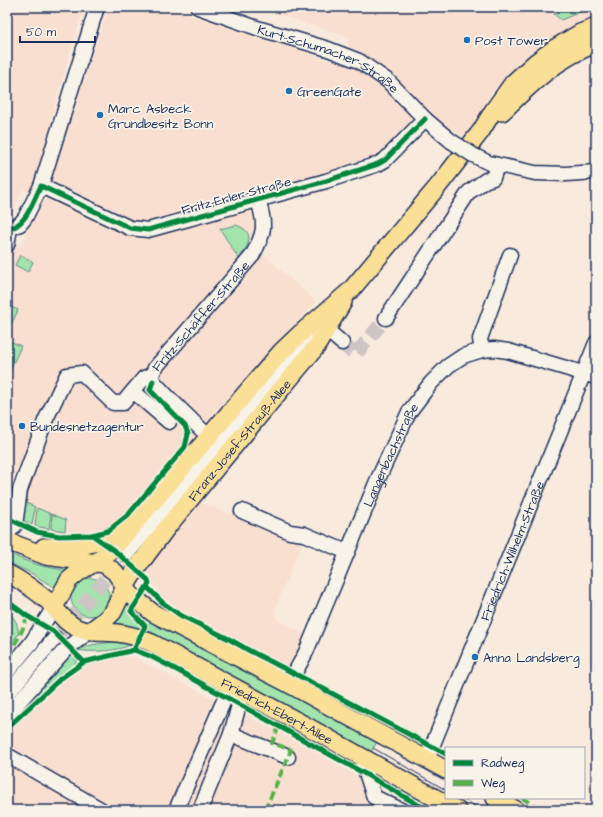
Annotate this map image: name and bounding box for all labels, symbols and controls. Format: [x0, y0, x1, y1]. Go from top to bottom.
scale bar [20, 18, 95, 44]
street label: Kurt-Schumacher-Straße [255, 21, 403, 97]
text: 50 m [26, 24, 57, 41]
place label: Post Tower [475, 32, 548, 50]
marker: Post Tower [462, 35, 472, 45]
place label: GreenGate [297, 83, 362, 101]
marker: GreenGate [284, 86, 294, 96]
place label: Marc Asbeck Grundbesitz Bonn [108, 100, 214, 133]
marker: Marc Asbeck Grundbesitz Bonn [95, 110, 105, 120]
street label: Fritz-Erler-Straße [179, 173, 293, 219]
street label: Fritz-Schäffer-Straße [148, 257, 254, 376]
street label: Franz-Josef-Strauß-Allee [184, 376, 296, 505]
street label: Langenbachstraße [359, 399, 423, 510]
place label: Bundesnetzagentur [30, 418, 144, 437]
marker: Bundesnetzagentur [17, 421, 27, 431]
street label: Friedrich-Wilhelm-Straße [476, 478, 549, 624]
place label: Anna Landsberg [483, 649, 580, 668]
marker: Anna Landsberg [470, 652, 480, 662]
street label: Friedrich-Ebert-Allee [218, 674, 336, 749]
legend [445, 747, 585, 799]
text: Radweg [481, 755, 524, 773]
text: Weg [481, 775, 505, 793]

